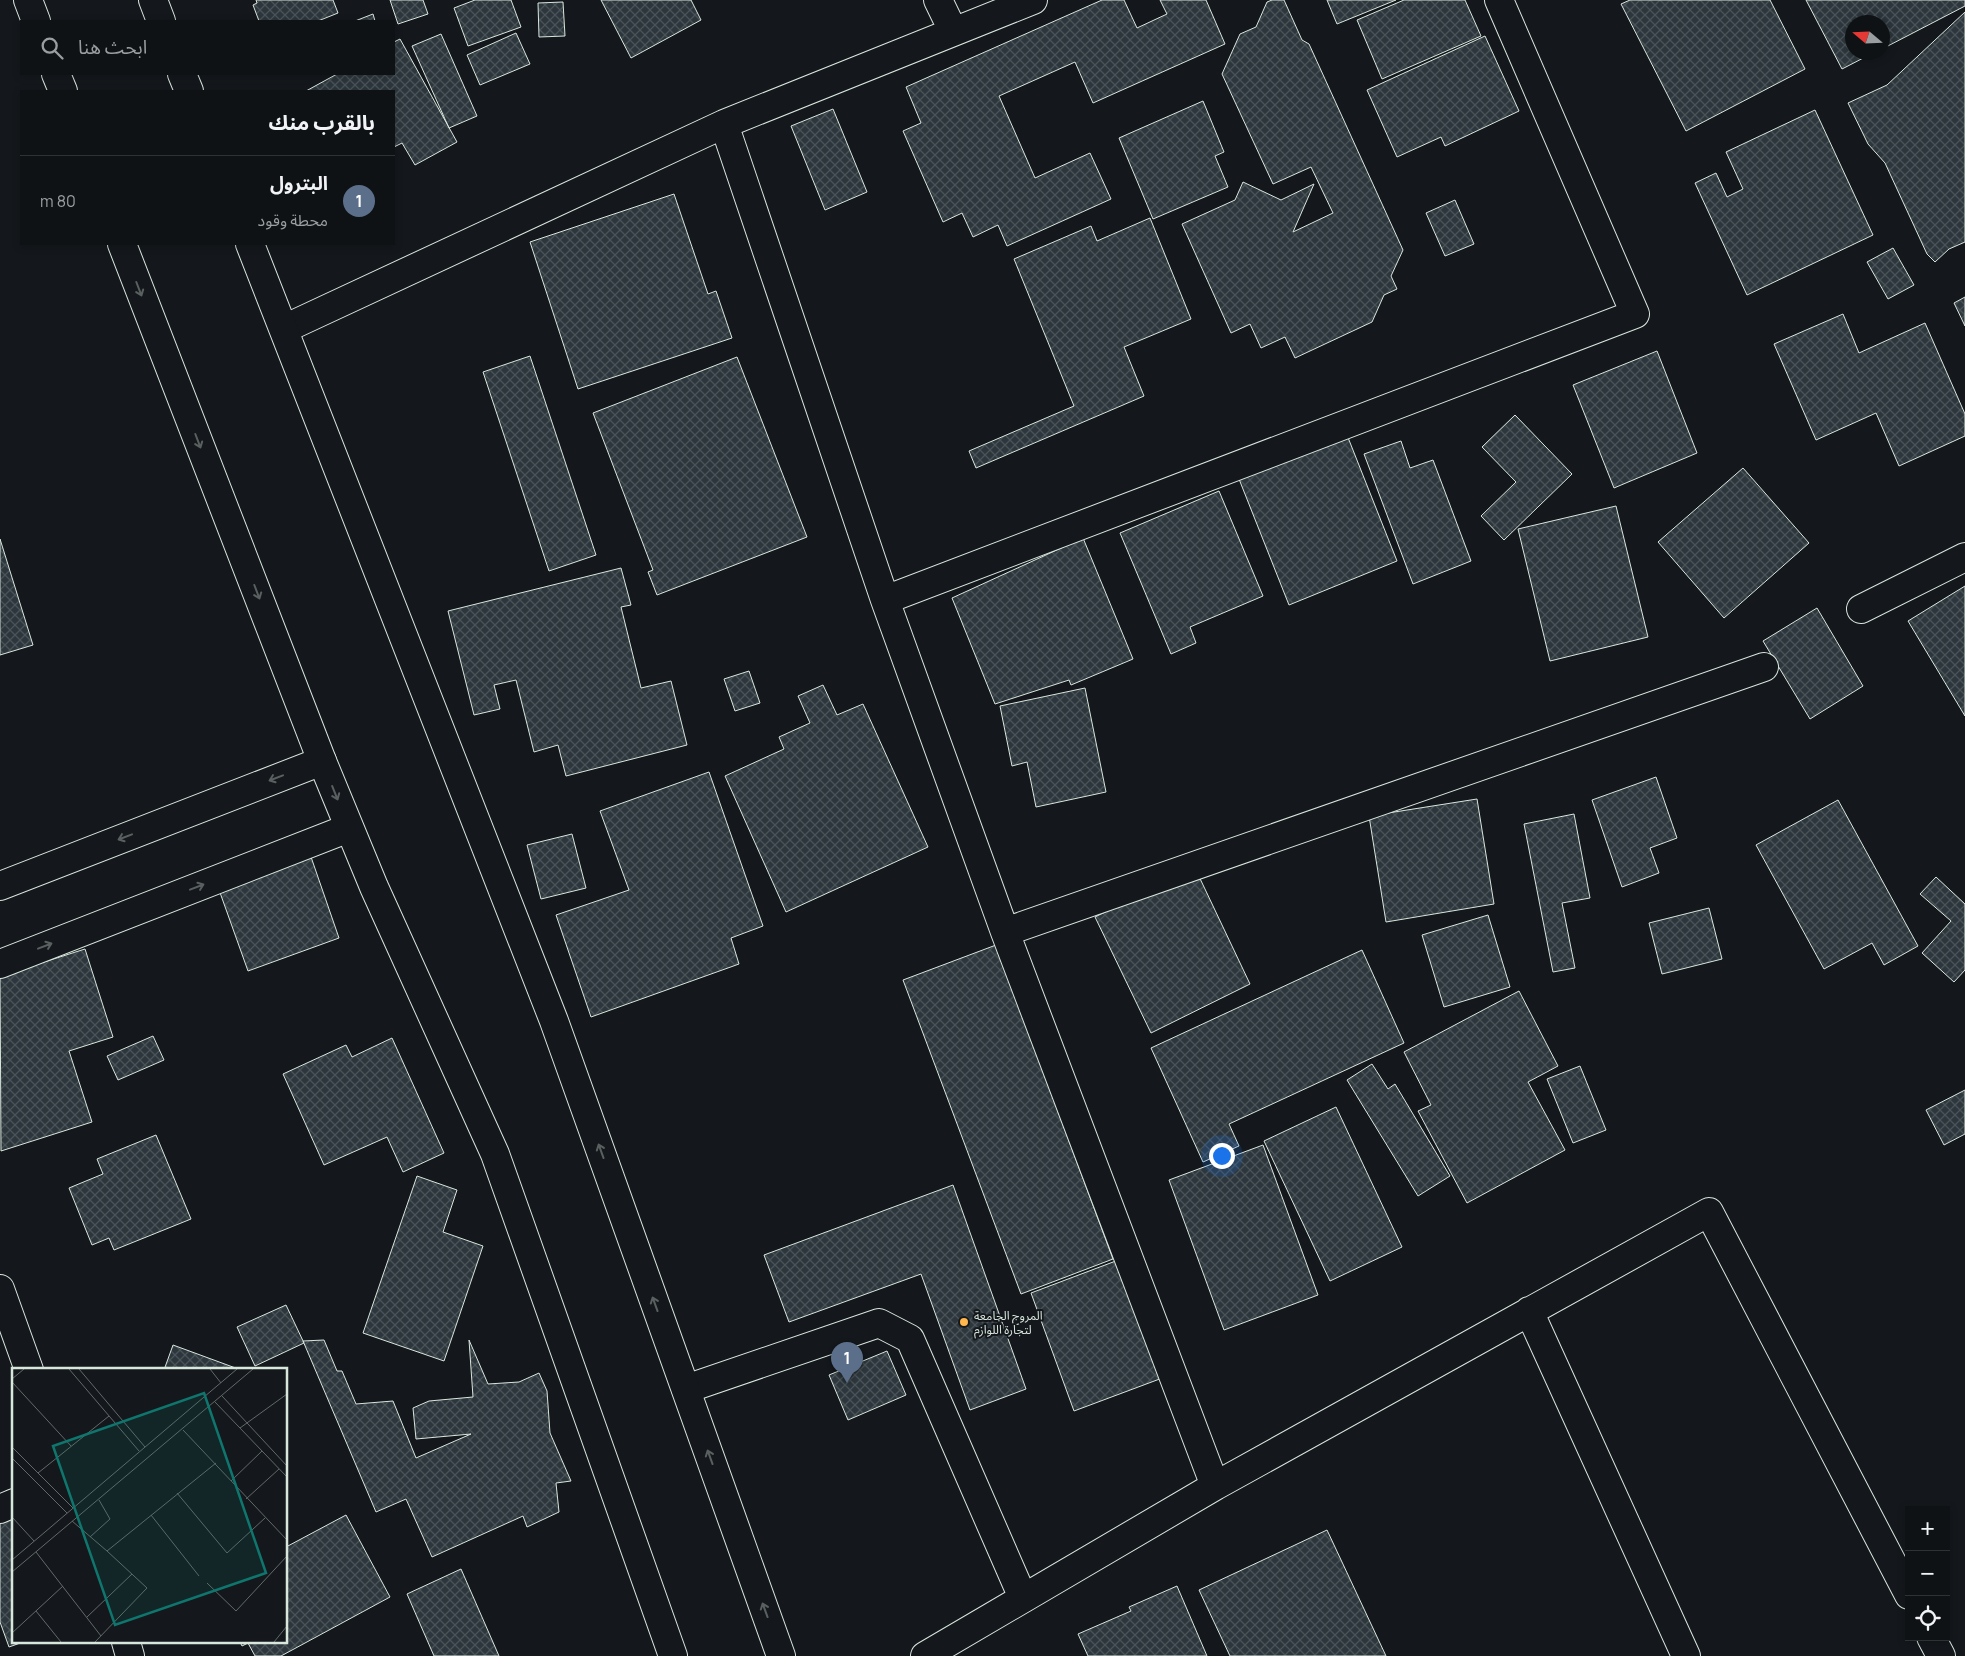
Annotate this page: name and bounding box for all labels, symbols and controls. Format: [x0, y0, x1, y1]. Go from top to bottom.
north arrow [1845, 15, 1890, 60]
search box [20, 20, 395, 75]
icon: search [38, 34, 66, 62]
text: ابحث هنا [78, 34, 147, 60]
text: بالقرب منك [268, 108, 375, 136]
text: البترول [270, 170, 328, 196]
text: 80 m [40, 190, 76, 212]
text: 1 [356, 190, 363, 212]
text: محطة وقود [258, 209, 328, 231]
one-way arrow [135, 281, 145, 296]
one-way arrow [194, 433, 203, 448]
one-way arrow [253, 585, 262, 600]
one-way arrow [269, 774, 284, 783]
one-way arrow [331, 785, 340, 800]
one-way arrow [118, 833, 133, 842]
one-way arrow [189, 882, 204, 891]
one-way arrow [37, 941, 53, 950]
your location [1209, 1143, 1235, 1169]
one-way arrow [596, 1144, 605, 1159]
one-way arrow [650, 1296, 660, 1312]
place label: المروج الجامعة لتجارة اللوازم [974, 1307, 1043, 1339]
marker: المروج الجامعة لتجارة اللوازم [958, 1316, 970, 1328]
pin: 1 [831, 1342, 863, 1383]
inset map [12, 1368, 288, 1644]
one-way arrow [705, 1450, 714, 1465]
map controls [1905, 1506, 1950, 1641]
button: + [1905, 1506, 1950, 1551]
button: − [1905, 1551, 1950, 1596]
button: locate [1905, 1596, 1950, 1641]
one-way arrow [760, 1603, 769, 1618]

